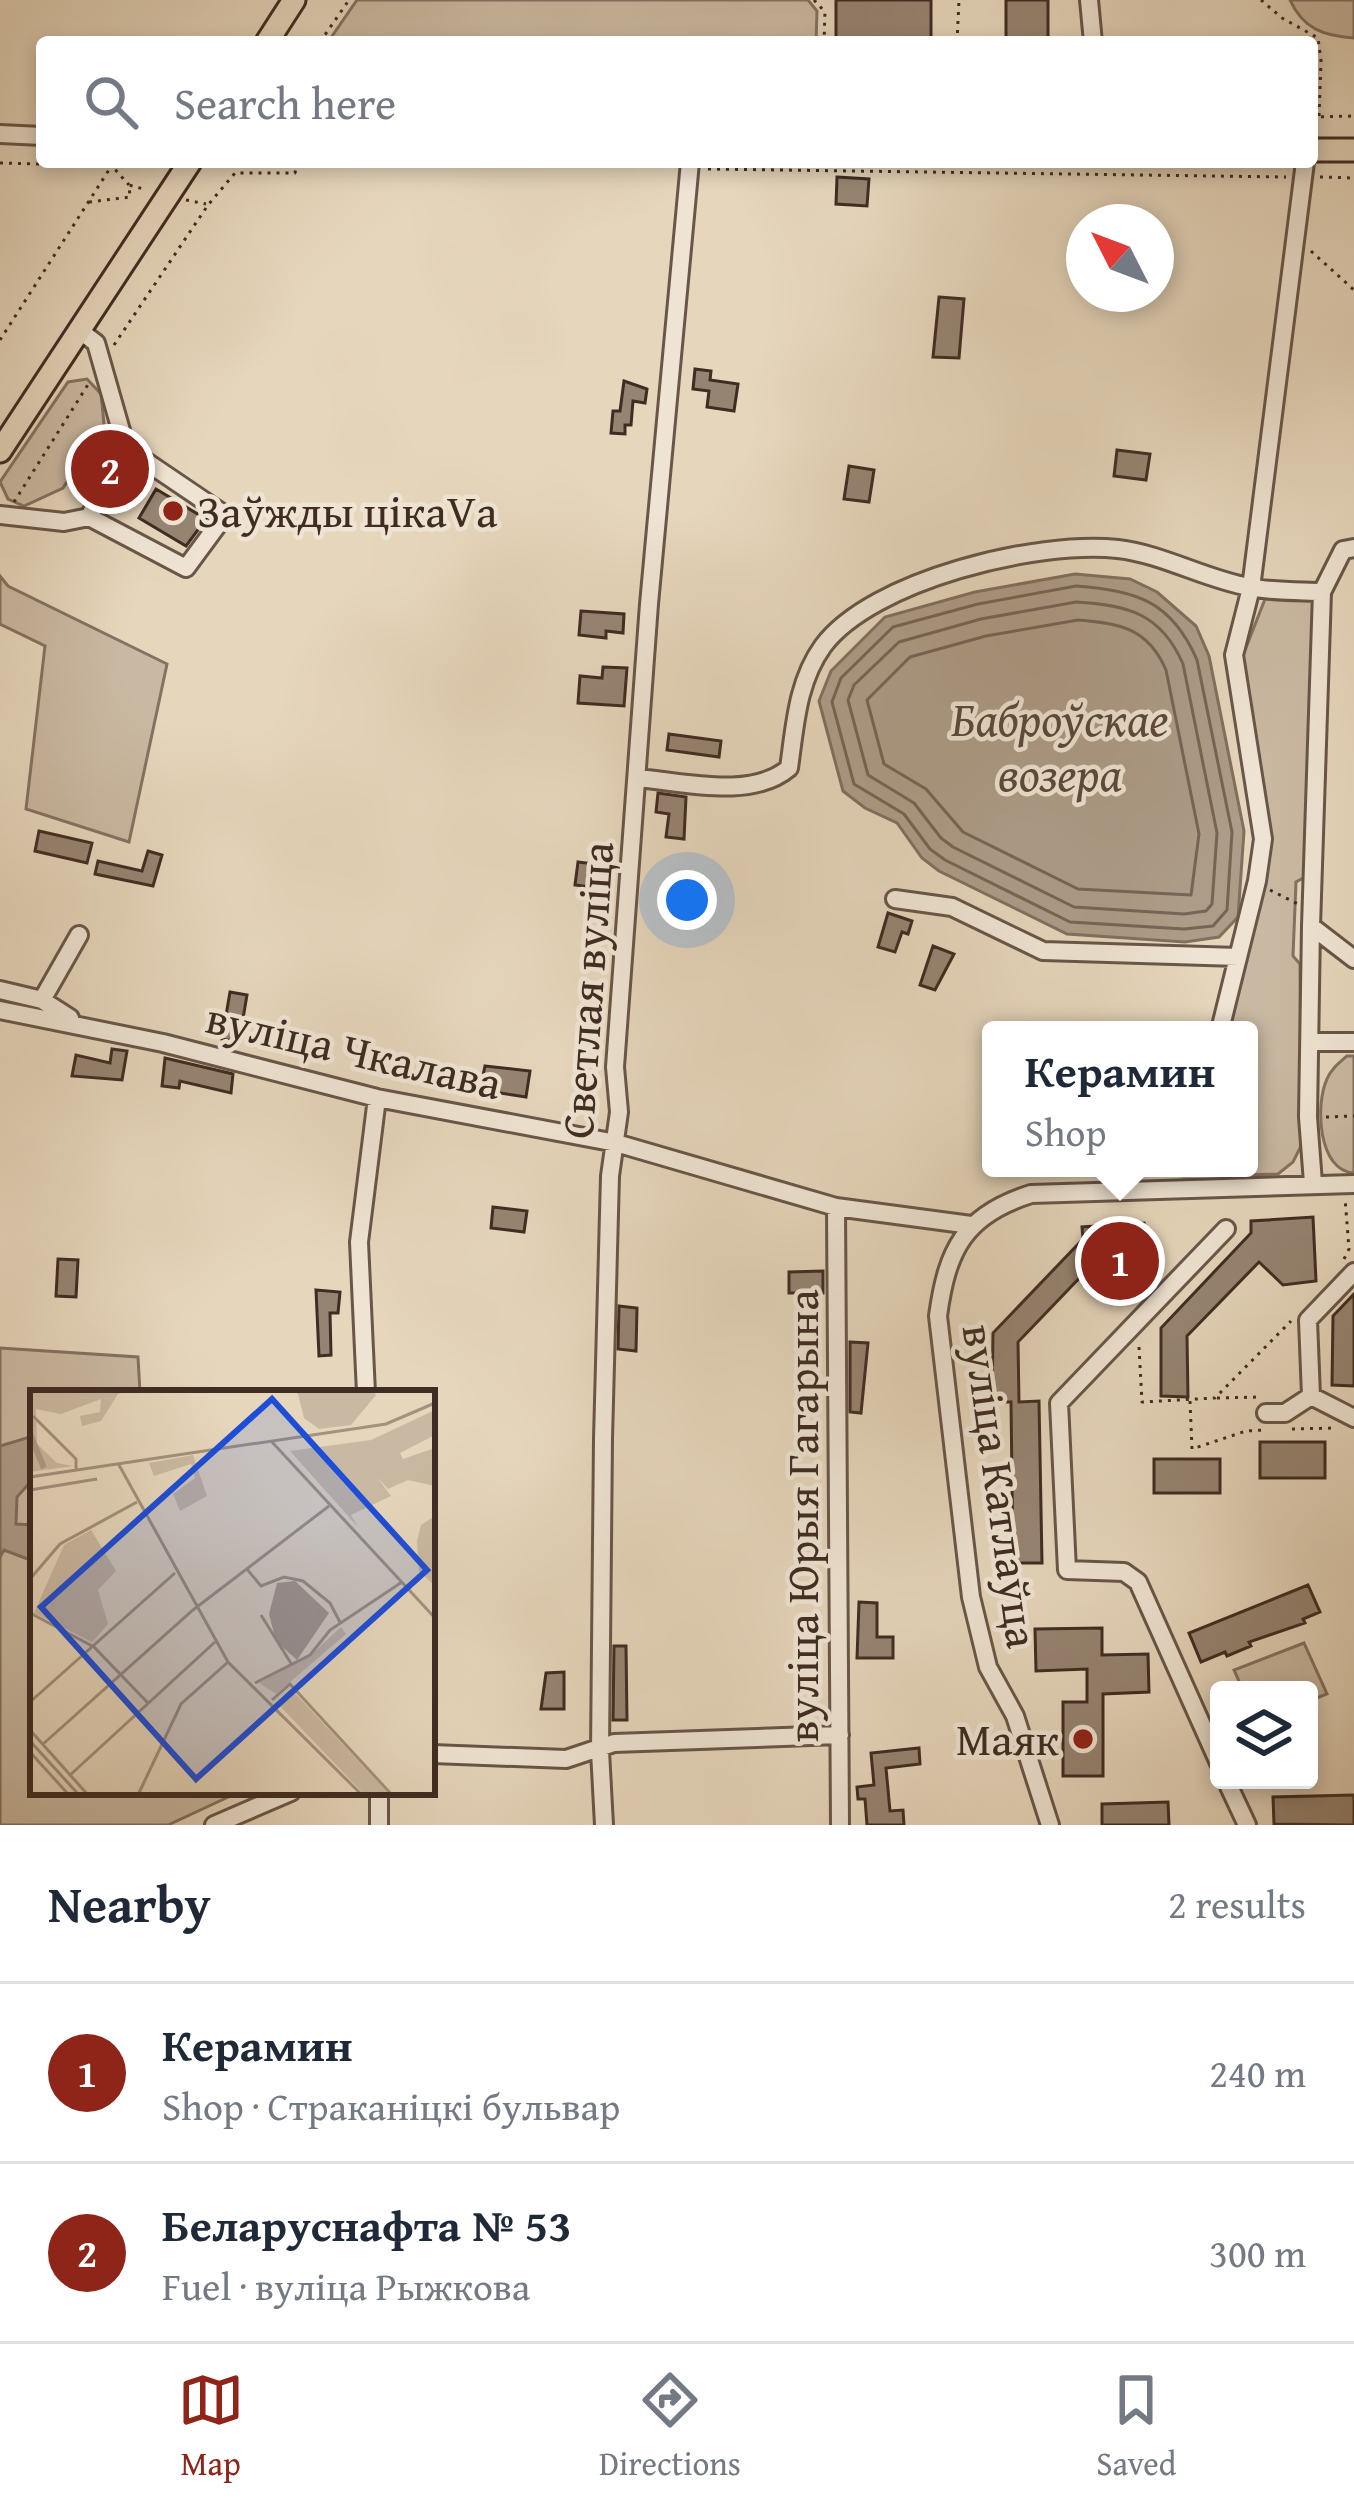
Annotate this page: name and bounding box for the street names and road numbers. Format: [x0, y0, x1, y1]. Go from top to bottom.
street label: Светлая вуліца [544, 839, 629, 1141]
street label: вуліца Чкалава [200, 984, 509, 1115]
street label: вуліца Юрыя Гагарына [769, 1289, 834, 1743]
street label: вуліца Катлаўца [947, 1320, 1056, 1652]

